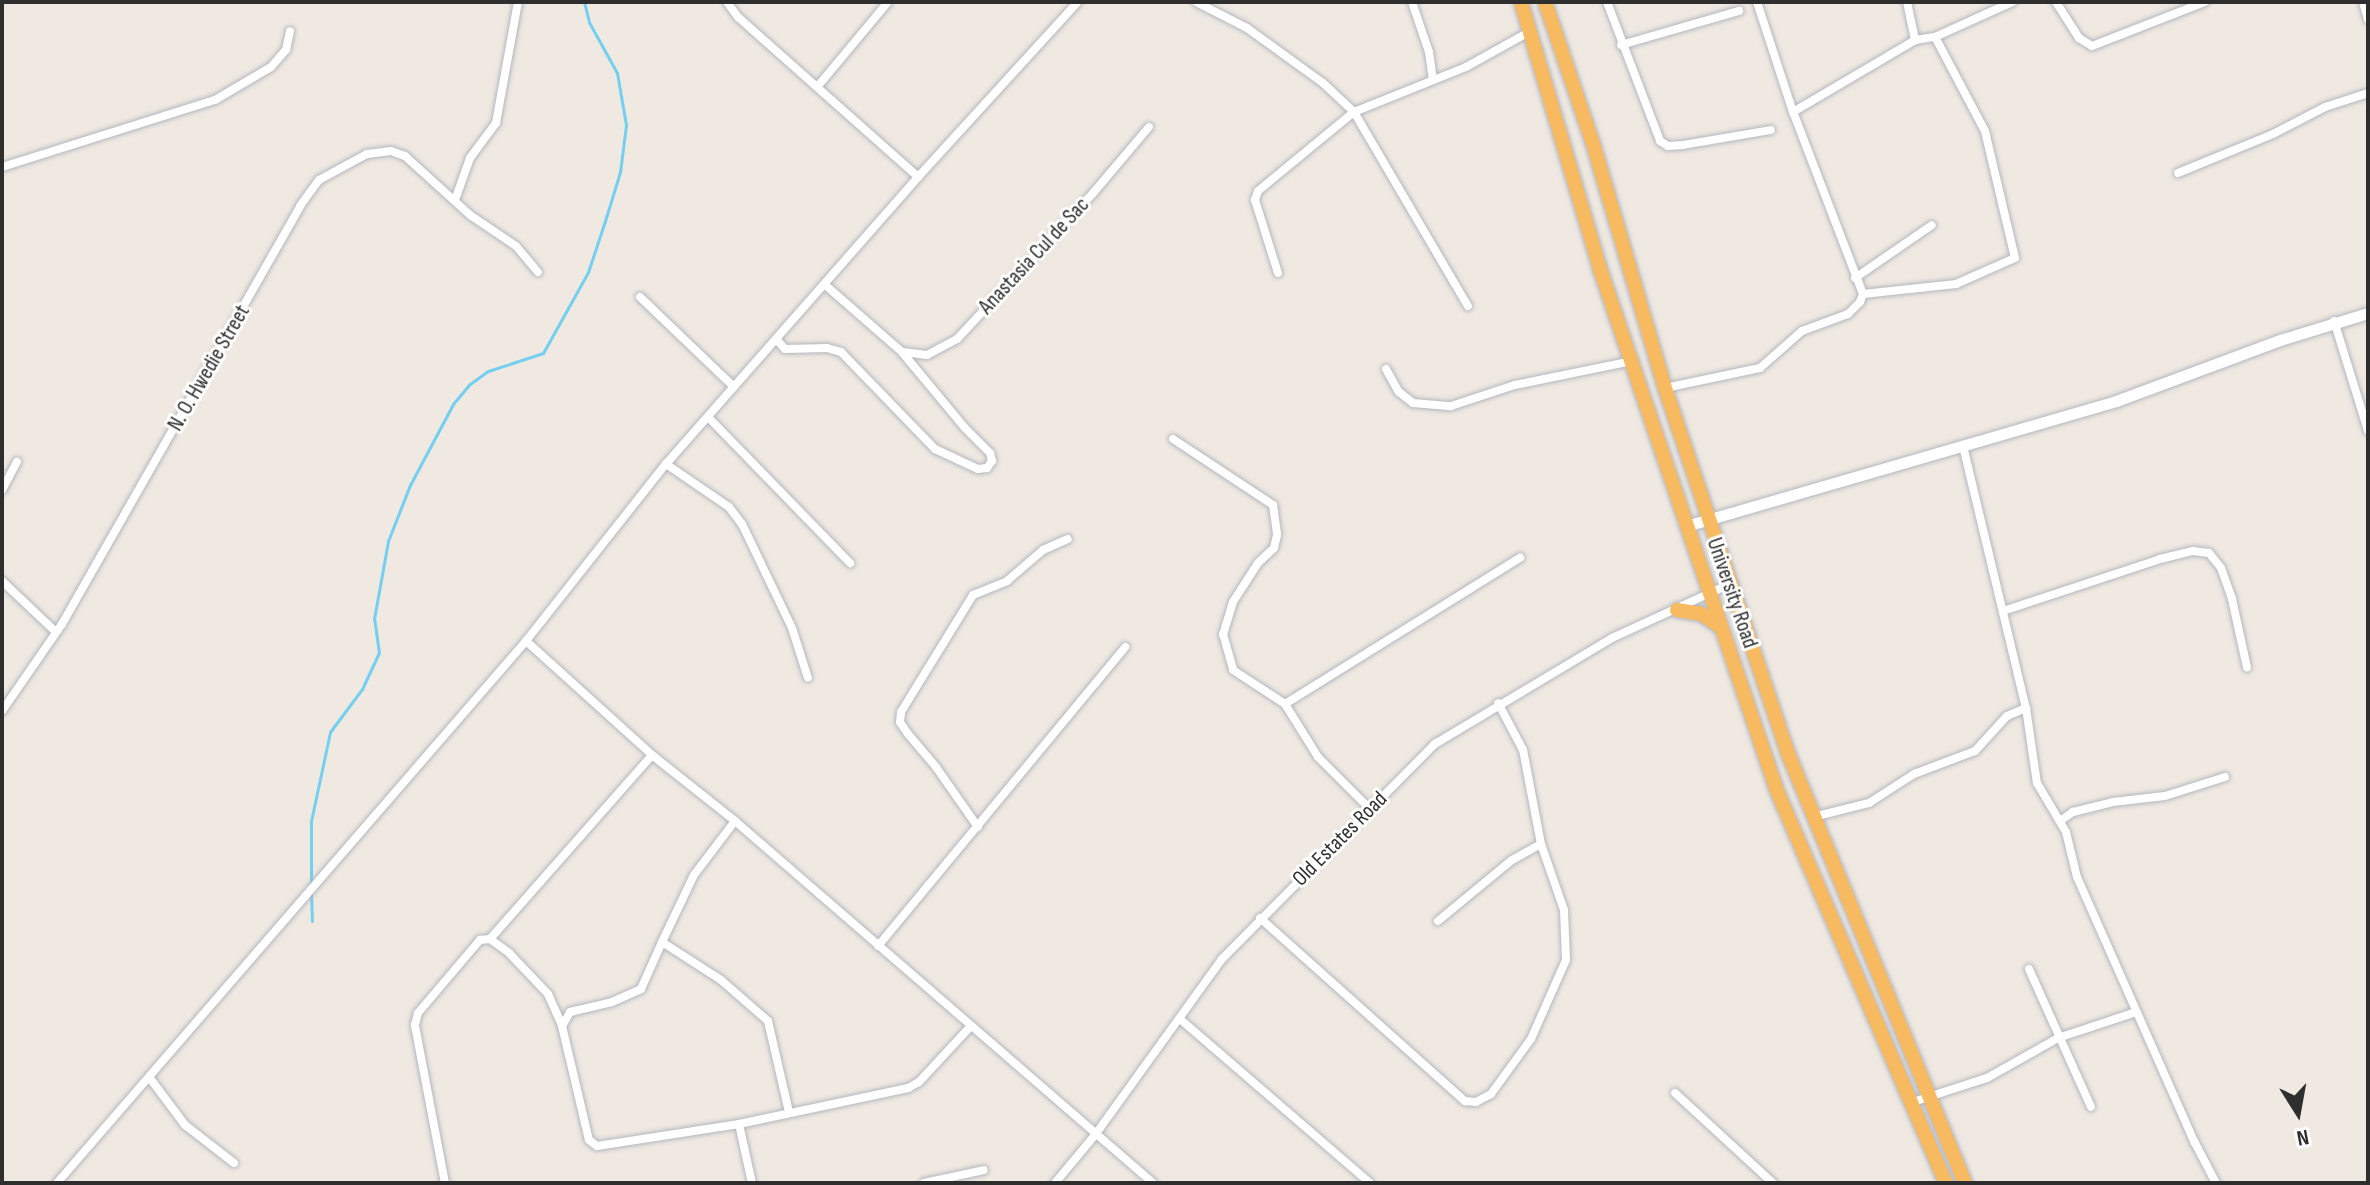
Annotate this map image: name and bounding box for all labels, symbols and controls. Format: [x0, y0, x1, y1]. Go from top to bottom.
street label: Anastasia Cul de Sac [973, 192, 1095, 320]
street label: N. O. Hwedie Street [162, 300, 256, 436]
street label: University Road [1701, 534, 1763, 652]
street label: Old Estates Road [1287, 786, 1393, 892]
north arrow [2258, 1073, 2338, 1153]
text: N [2294, 1123, 2311, 1151]

